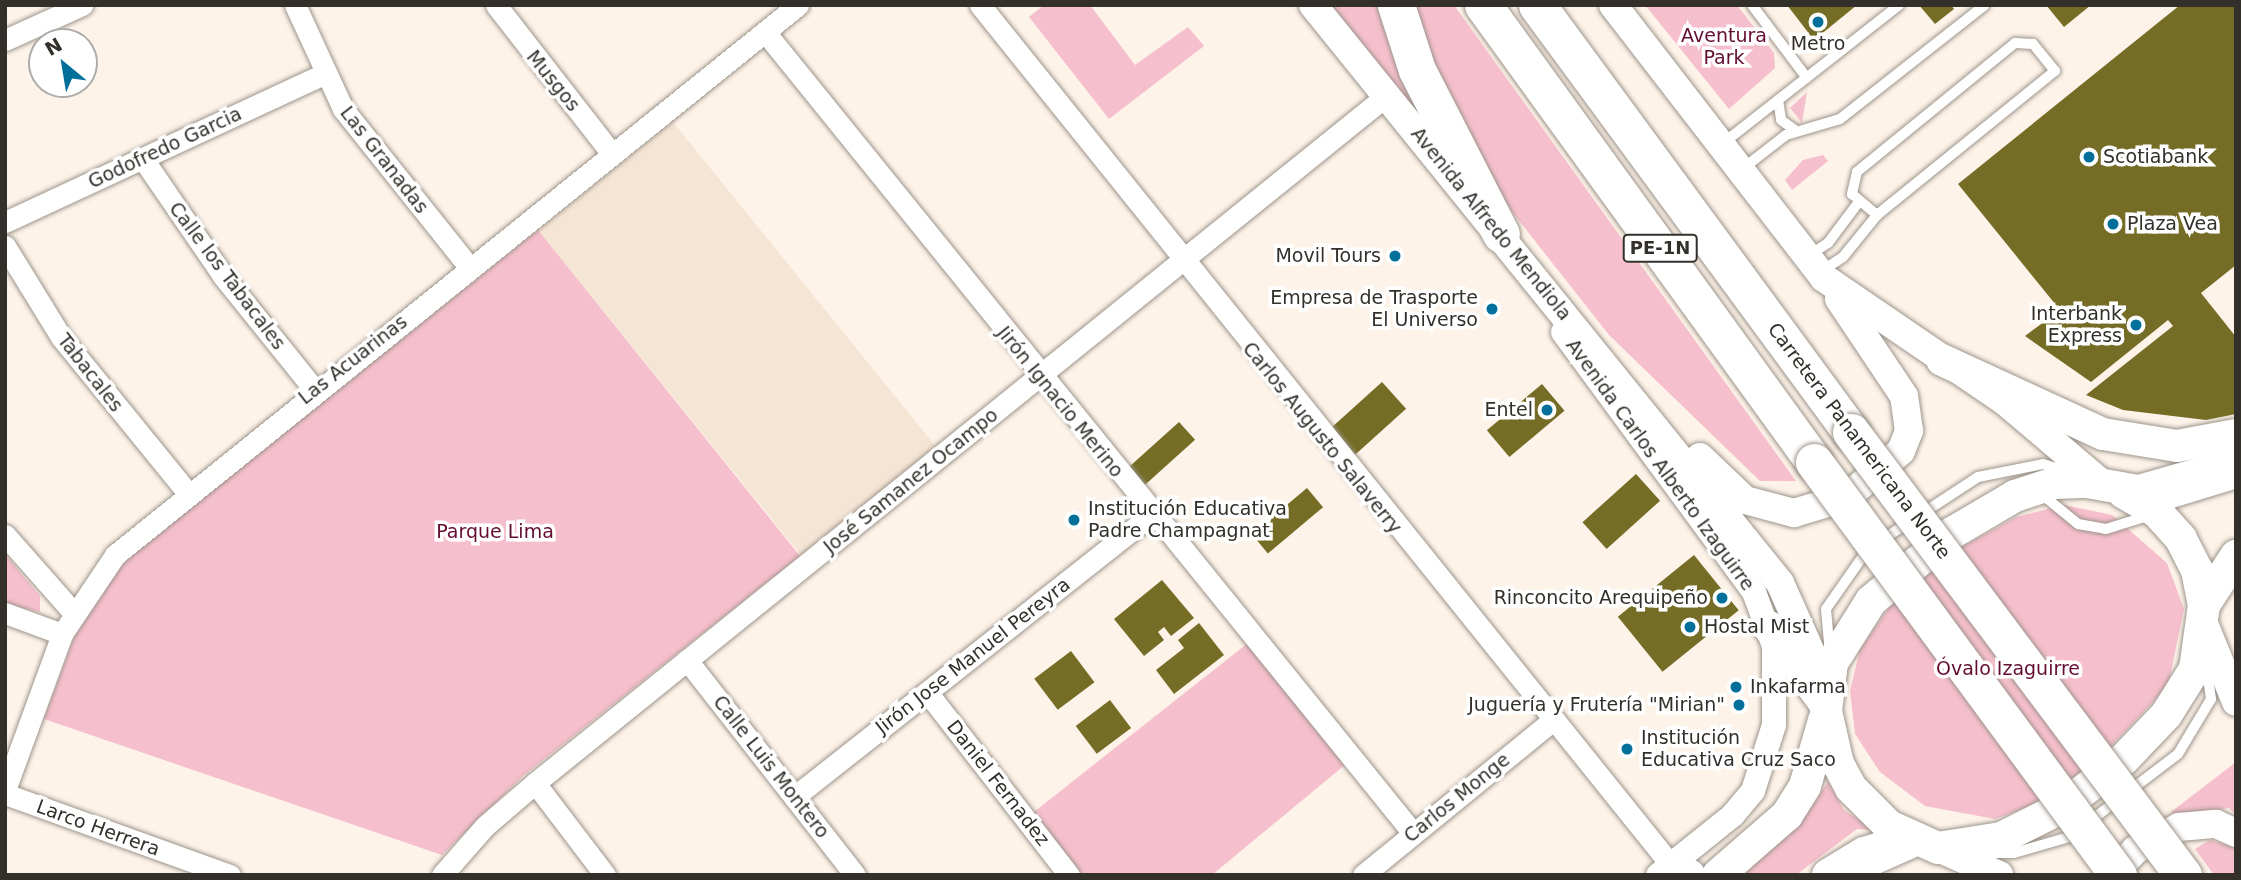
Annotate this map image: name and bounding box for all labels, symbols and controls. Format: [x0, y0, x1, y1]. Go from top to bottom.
marker: Metro [1810, 14, 1826, 30]
park label: Aventura Park [1681, 25, 1767, 69]
north arrow [28, 28, 98, 98]
text: N [41, 33, 66, 60]
place label: Metro [1791, 33, 1845, 55]
street label: Musgos [522, 46, 584, 116]
street label: Godofredo Garcia [85, 102, 245, 194]
street label: Las Granadas [335, 102, 433, 218]
street label: Avenida Alfredo Mendiola [1406, 123, 1576, 325]
place label: Scotiabank [2103, 146, 2208, 168]
marker: Scotiabank [2081, 149, 2097, 165]
street label: Calle los Tabacales [164, 198, 290, 354]
place label: Plaza Vea [2127, 213, 2218, 235]
marker: Plaza Vea [2105, 216, 2121, 232]
road number: PE-1N [1622, 234, 1698, 262]
place label: Movil Tours [1275, 245, 1381, 267]
marker: Movil Tours [1387, 248, 1403, 264]
place label: Empresa de Trasporte El Universo [1270, 287, 1478, 331]
marker: Empresa de Trasporte El Universo [1484, 301, 1500, 317]
place label: Interbank Express [2031, 303, 2122, 347]
street label: Las Acuarinas [294, 310, 412, 410]
marker: Interbank Express [2128, 317, 2144, 333]
street label: Carretera Panamericana Norte [1763, 318, 1955, 564]
street label: Jirón Ignacio Merino [992, 322, 1128, 482]
street label: Tabacales [52, 329, 128, 417]
street label: Avenida Carlos Alberto Izaguirre [1561, 335, 1759, 595]
street label: Carlos Augusto Salaverry [1238, 338, 1406, 538]
place label: Entel [1485, 399, 1533, 421]
marker: Entel [1539, 402, 1555, 418]
street label: José Samanez Ocampo [819, 404, 1003, 558]
place label: Institución Educativa Padre Champagnat [1088, 498, 1287, 542]
marker: Institución Educativa Padre Champagnat [1066, 512, 1082, 528]
park label: Parque Lima [436, 521, 554, 543]
street label: Jirón Jose Manuel Pereyra [871, 573, 1075, 739]
place label: Rinconcito Arequipeño [1494, 587, 1708, 609]
marker: Rinconcito Arequipeño [1714, 590, 1730, 606]
place label: Hostal Mist [1704, 616, 1809, 638]
marker: Hostal Mist [1682, 619, 1698, 635]
park label: Óvalo Izaguirre [1936, 658, 2080, 680]
place label: Inkafarma [1750, 676, 1846, 698]
marker: Inkafarma [1728, 679, 1744, 695]
street label: Calle Luis Montero [708, 691, 834, 843]
place label: Juguería y Frutería "Mirian" [1468, 694, 1725, 716]
marker: Juguería y Frutería "Mirian" [1731, 697, 1747, 713]
street label: Daniel Fernadez [942, 716, 1054, 850]
place label: Institución Educativa Cruz Saco [1641, 727, 1836, 771]
marker: Institución Educativa Cruz Saco [1619, 741, 1635, 757]
street label: Carlos Monge [1400, 748, 1514, 848]
street label: Larco Herrera [33, 795, 163, 861]

